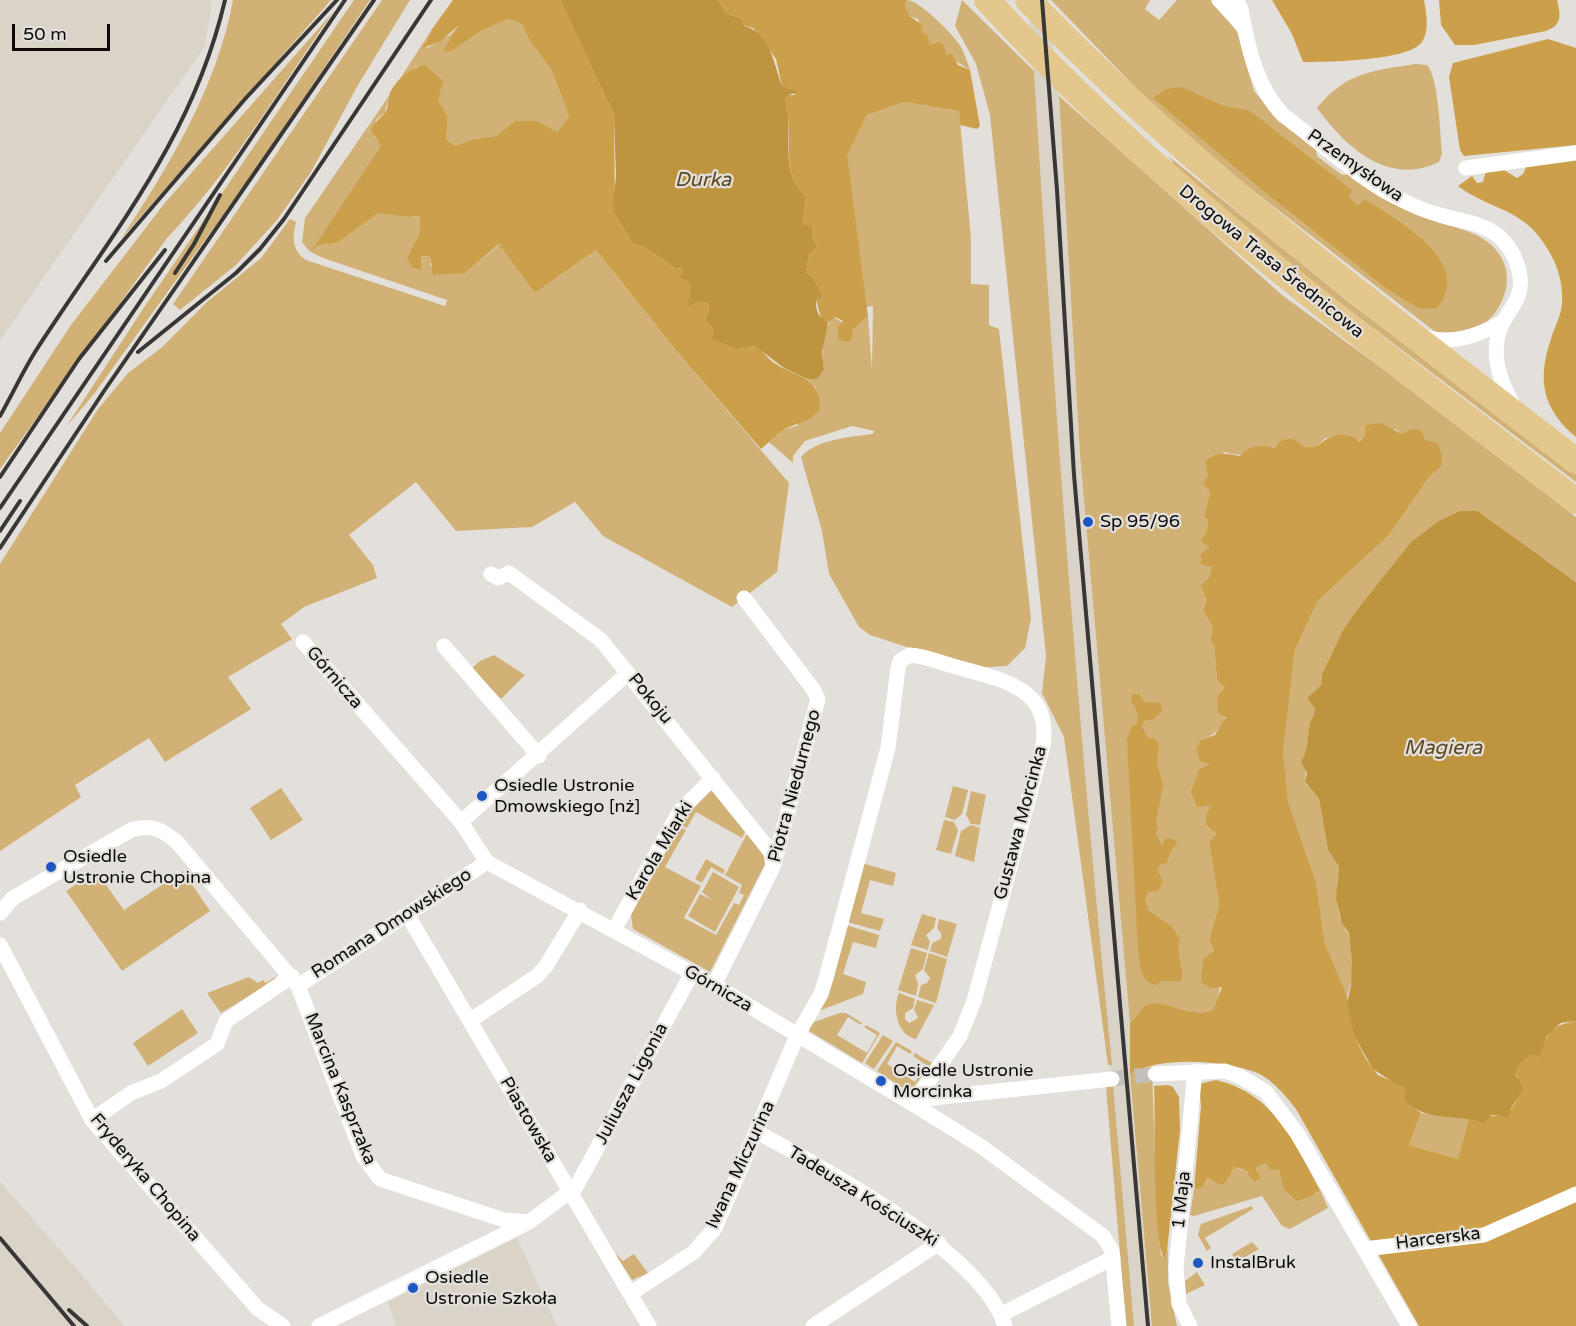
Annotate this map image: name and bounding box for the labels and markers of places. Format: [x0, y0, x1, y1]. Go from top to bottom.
place label: Sp 95/96 [1100, 511, 1180, 533]
marker: Sp 95/96 [1081, 515, 1095, 529]
place label: Osiedle Ustronie Dmowskiego [nż] [494, 775, 640, 818]
marker: Osiedle Ustronie Dmowskiego [nż] [475, 789, 489, 803]
place label: Osiedle Ustronie Chopina [63, 846, 211, 888]
marker: Osiedle Ustronie Chopina [44, 860, 58, 874]
place label: Osiedle Ustronie Morcinka [893, 1060, 1034, 1102]
marker: Osiedle Ustronie Morcinka [874, 1074, 888, 1088]
place label: InstalBruk [1210, 1252, 1296, 1274]
marker: InstalBruk [1191, 1256, 1205, 1270]
place label: Osiedle Ustronie Szkoła [425, 1267, 557, 1310]
marker: Osiedle Ustronie Szkoła [406, 1281, 420, 1295]

